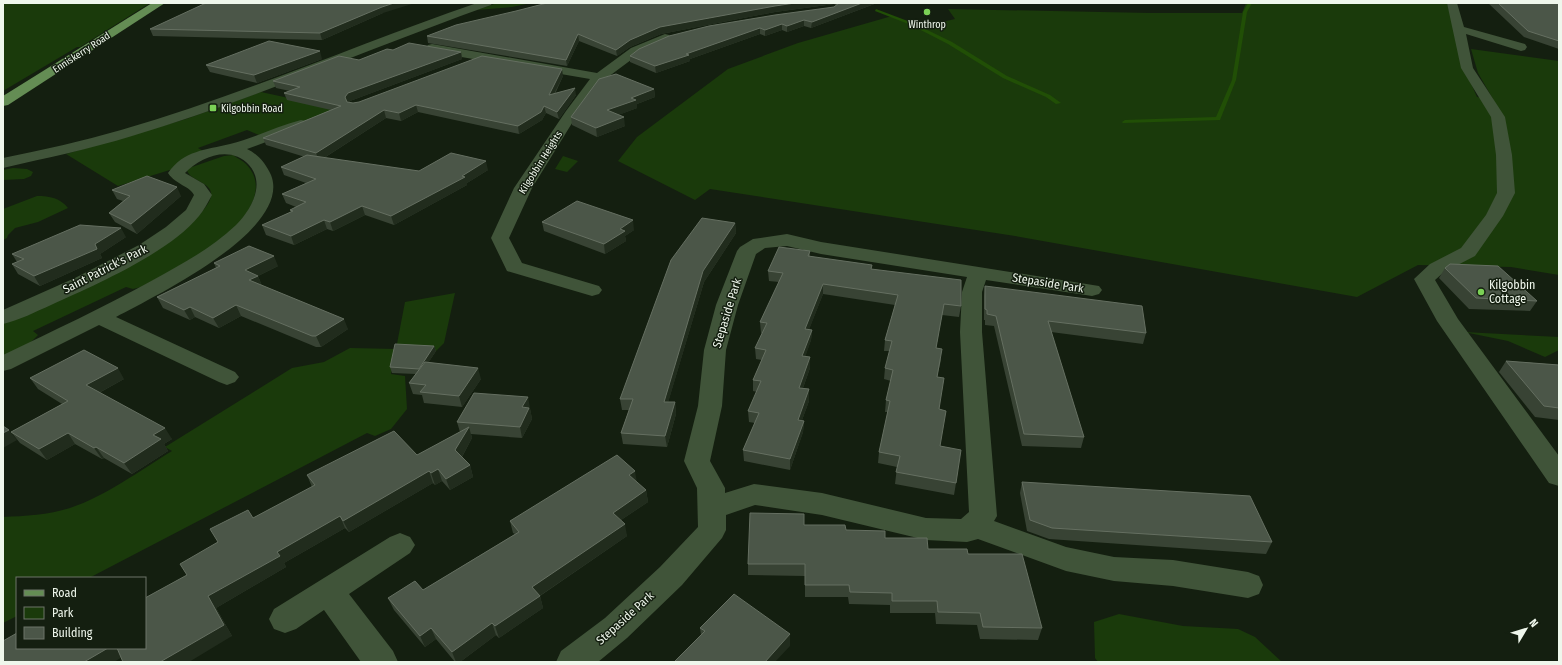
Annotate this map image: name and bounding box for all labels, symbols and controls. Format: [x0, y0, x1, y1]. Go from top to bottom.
marker: Winthrop [922, 7, 932, 17]
place label: Winthrop [908, 19, 946, 31]
street label: Enniskerry Road [51, 30, 112, 76]
marker: Kilgobbin Road [208, 103, 218, 113]
place label: Kilgobbin Road [221, 103, 283, 115]
street label: Kilgobbin Heights [517, 129, 565, 196]
street label: Saint Patrick's Park [60, 241, 150, 296]
street label: Stepaside Park [1011, 270, 1085, 296]
street label: Stepaside Park [710, 276, 744, 350]
place label: Kilgobbin Cottage [1489, 278, 1535, 306]
marker: Kilgobbin Cottage [1476, 287, 1486, 297]
legend [16, 577, 146, 649]
text: Road [52, 586, 77, 600]
street label: Stepaside Park [593, 588, 657, 647]
text: Park [52, 606, 74, 620]
north arrow [1506, 609, 1546, 649]
text: N [1526, 617, 1541, 630]
text: Building [52, 626, 93, 640]

